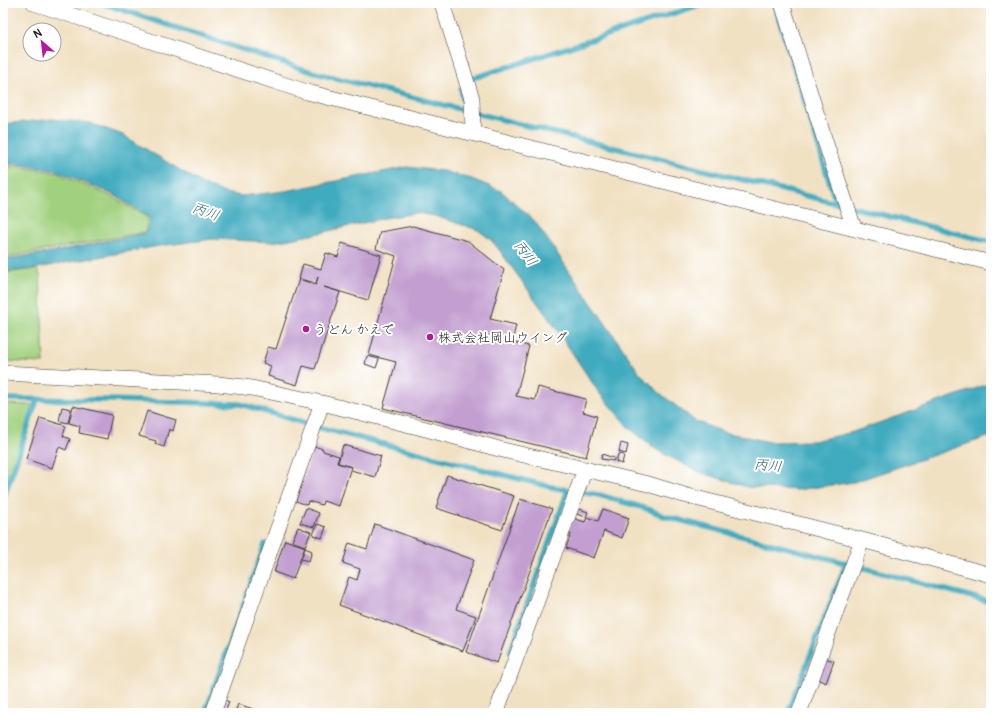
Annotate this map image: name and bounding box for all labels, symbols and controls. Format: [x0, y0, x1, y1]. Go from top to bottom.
north arrow [22, 22, 62, 62]
text: N [31, 26, 44, 41]
water label: 丙川 [190, 199, 222, 224]
water label: 丙川 [510, 237, 541, 270]
place label: うどん かえで [314, 322, 394, 338]
marker: うどん かえで [301, 324, 311, 334]
place label: 株式会社岡山ウイング [438, 330, 567, 346]
marker: 株式会社岡山ウイング [425, 332, 435, 342]
water label: 丙川 [753, 456, 783, 475]

